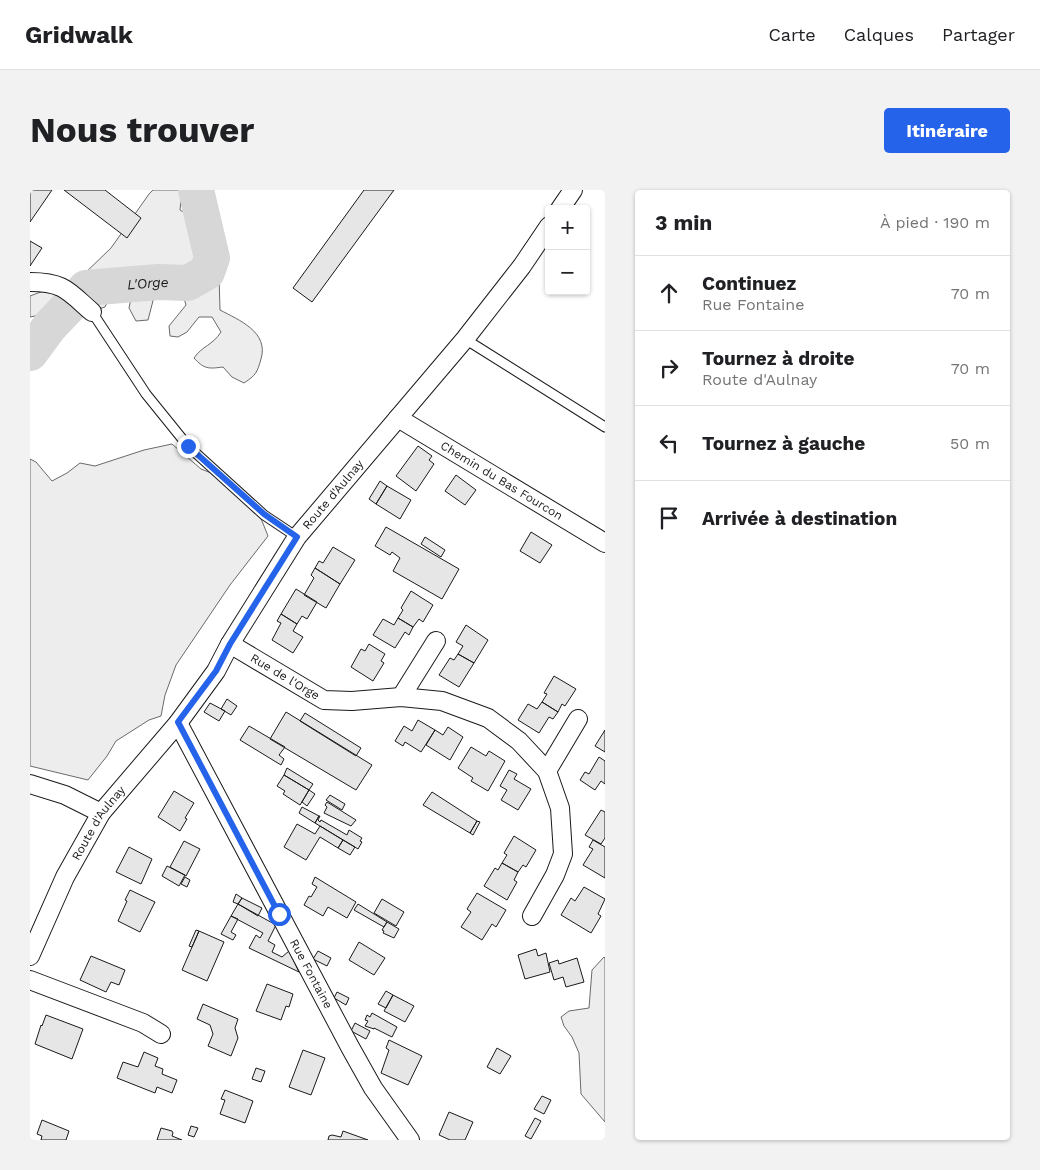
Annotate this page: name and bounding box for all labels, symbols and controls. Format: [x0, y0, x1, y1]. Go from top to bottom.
text: Gridwalk [25, 21, 133, 49]
text: Carte [768, 24, 816, 45]
text: Calques [844, 24, 914, 45]
text: Partager [942, 24, 1015, 45]
button: Itinéraire [884, 108, 1010, 153]
text: Nous trouver [30, 109, 254, 151]
map controls [545, 205, 590, 295]
button: + [545, 205, 590, 250]
text: 3 min [655, 210, 712, 235]
text: À pied · 190 m [880, 213, 990, 232]
button: − [545, 250, 590, 295]
text: Continuez [702, 272, 796, 295]
water label: L'Orge [126, 274, 169, 293]
icon: ahead [655, 279, 683, 307]
text: 70 m [951, 284, 990, 303]
text: Rue Fontaine [702, 295, 804, 314]
text: Tournez à droite [702, 347, 854, 370]
icon: right [655, 354, 683, 382]
text: 70 m [951, 359, 990, 378]
text: Route d'Aulnay [702, 370, 817, 389]
icon: left [655, 429, 683, 457]
text: Tournez à gauche [702, 432, 865, 455]
text: 50 m [950, 434, 990, 453]
route end [177, 435, 200, 458]
street label: Chemin du Bas Fourcon [438, 438, 565, 523]
street label: Route d'Aulnay [300, 456, 367, 532]
icon: arrive [655, 504, 683, 532]
text: Arrivée à destination [702, 507, 897, 530]
street label: Rue de l'Orge [248, 651, 322, 703]
street label: Route d'Aulnay [69, 782, 129, 863]
route start [268, 903, 291, 926]
street label: Rue Fontaine [287, 937, 335, 1011]

